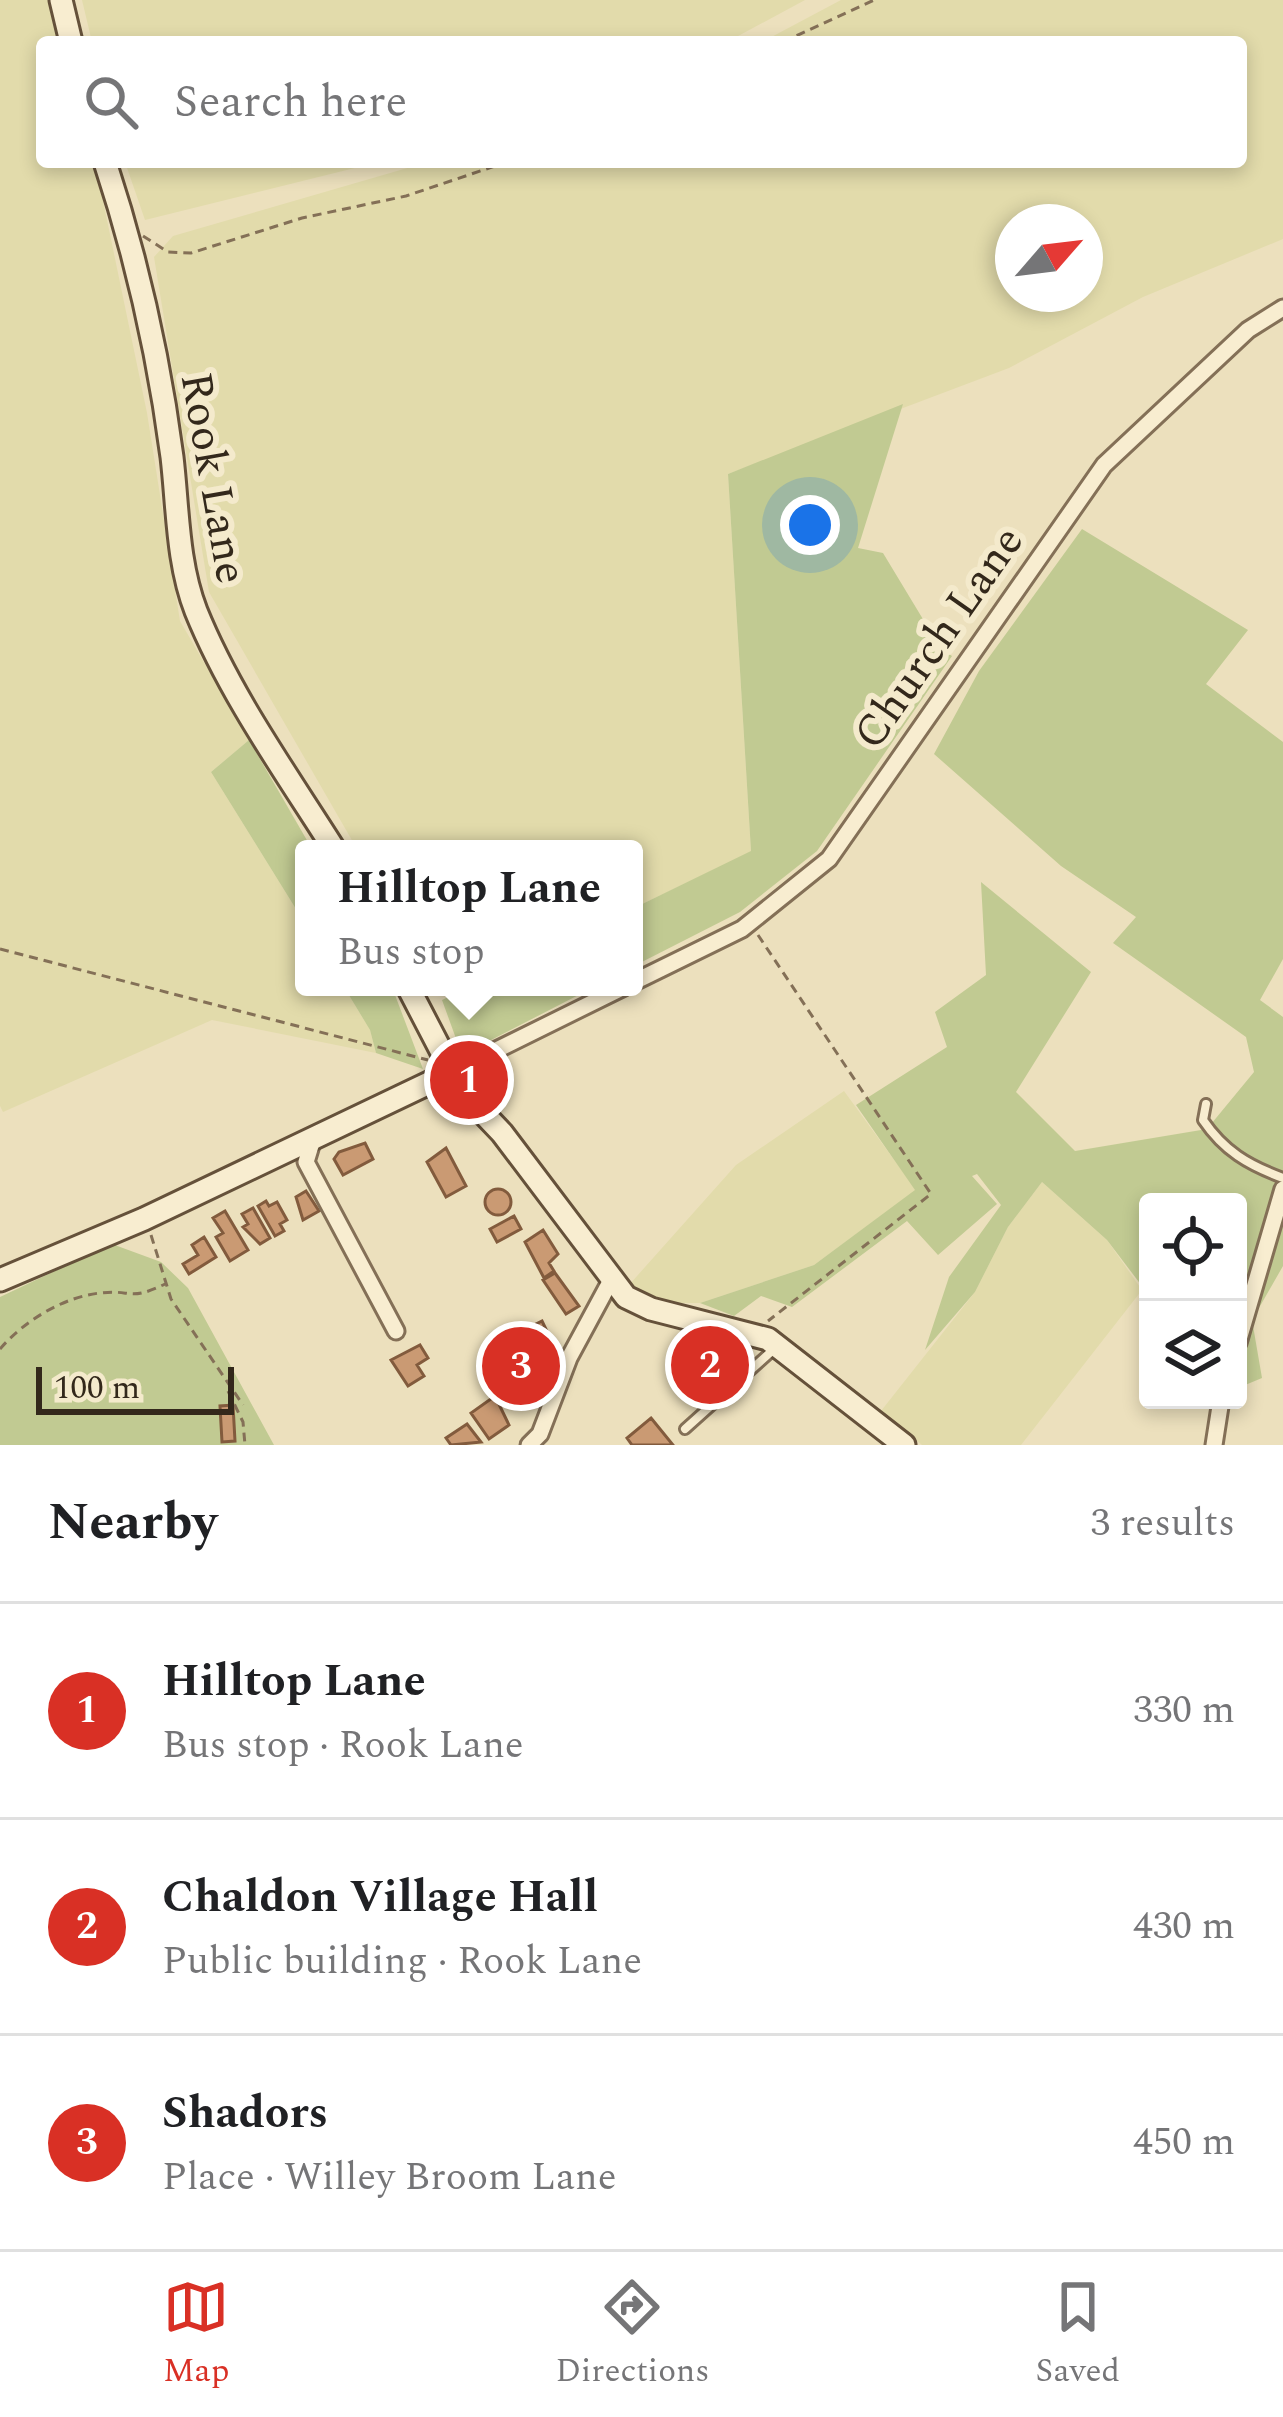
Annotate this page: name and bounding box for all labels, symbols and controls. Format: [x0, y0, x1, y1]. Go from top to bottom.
search box [36, 36, 1247, 168]
text: Search here [174, 68, 407, 137]
icon: search [78, 69, 144, 135]
north arrow [995, 204, 1103, 312]
street label: Rook Lane [160, 367, 266, 589]
your location [780, 495, 840, 555]
street label: Church Lane [836, 512, 1042, 764]
popup [295, 840, 643, 996]
text: Hilltop Lane [337, 854, 601, 923]
text: Bus stop [337, 923, 485, 982]
pin: 1 [430, 1035, 508, 1125]
map controls [1139, 1193, 1247, 1409]
button: locate [1139, 1193, 1247, 1301]
button: layers [1139, 1301, 1247, 1409]
pin: 2 [671, 1320, 749, 1410]
pin: 3 [482, 1321, 560, 1411]
scale bar [36, 1361, 234, 1414]
text: 100 m [54, 1363, 140, 1413]
text: Nearby [48, 1484, 217, 1562]
text: 3 results [1091, 1494, 1235, 1553]
text: Hilltop Lane [162, 1647, 426, 1716]
text: 1 [76, 1681, 98, 1740]
text: 330 m [1133, 1681, 1235, 1740]
text: Bus stop · Rook Lane [162, 1716, 524, 1775]
text: Chaldon Village Hall [162, 1863, 598, 1932]
text: 2 [76, 1897, 98, 1956]
text: 430 m [1133, 1897, 1235, 1956]
text: Public building · Rook Lane [162, 1932, 642, 1991]
text: Shadors [162, 2079, 328, 2148]
text: 3 [76, 2113, 98, 2172]
text: 450 m [1133, 2113, 1235, 2172]
text: Place · Willey Broom Lane [162, 2148, 617, 2207]
tab: Map [163, 2274, 229, 2396]
tab: Directions [555, 2274, 709, 2396]
tab: Saved [1035, 2274, 1120, 2396]

